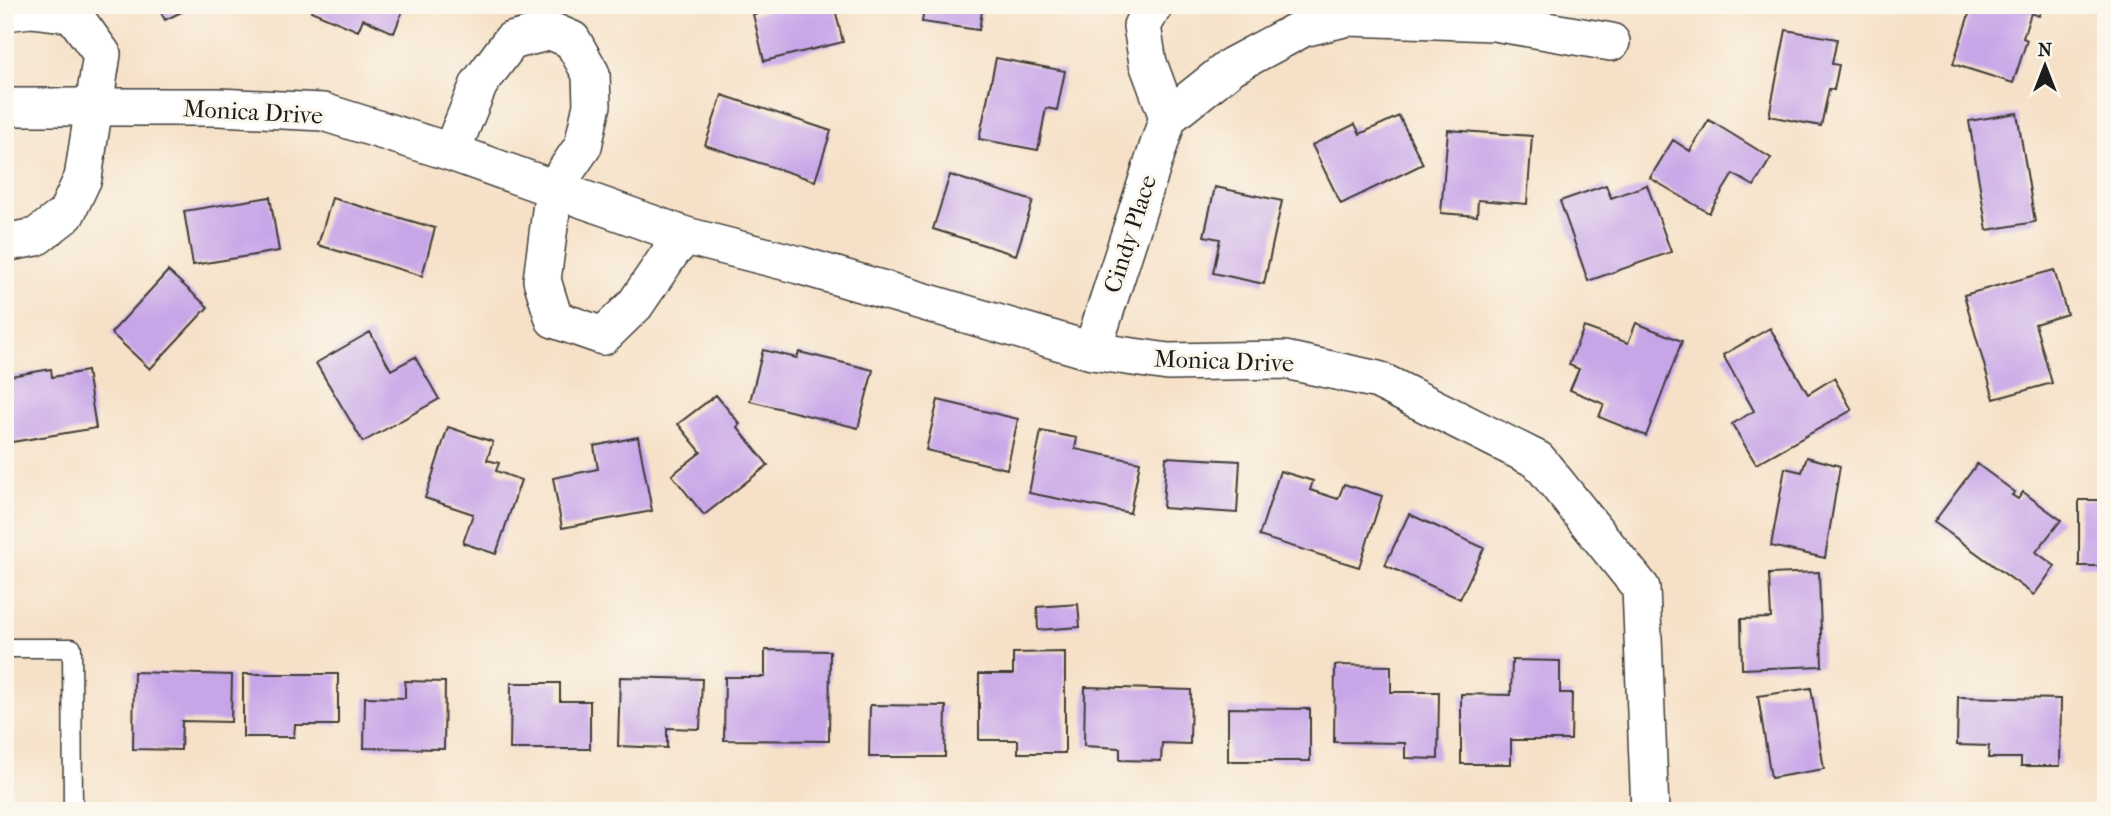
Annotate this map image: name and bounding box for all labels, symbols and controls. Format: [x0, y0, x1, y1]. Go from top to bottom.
north arrow [2010, 32, 2080, 102]
text: N [2038, 39, 2053, 61]
street label: Monica Drive [182, 94, 324, 130]
street label: Cindy Place [1098, 171, 1162, 296]
street label: Monica Drive [1154, 345, 1295, 377]

